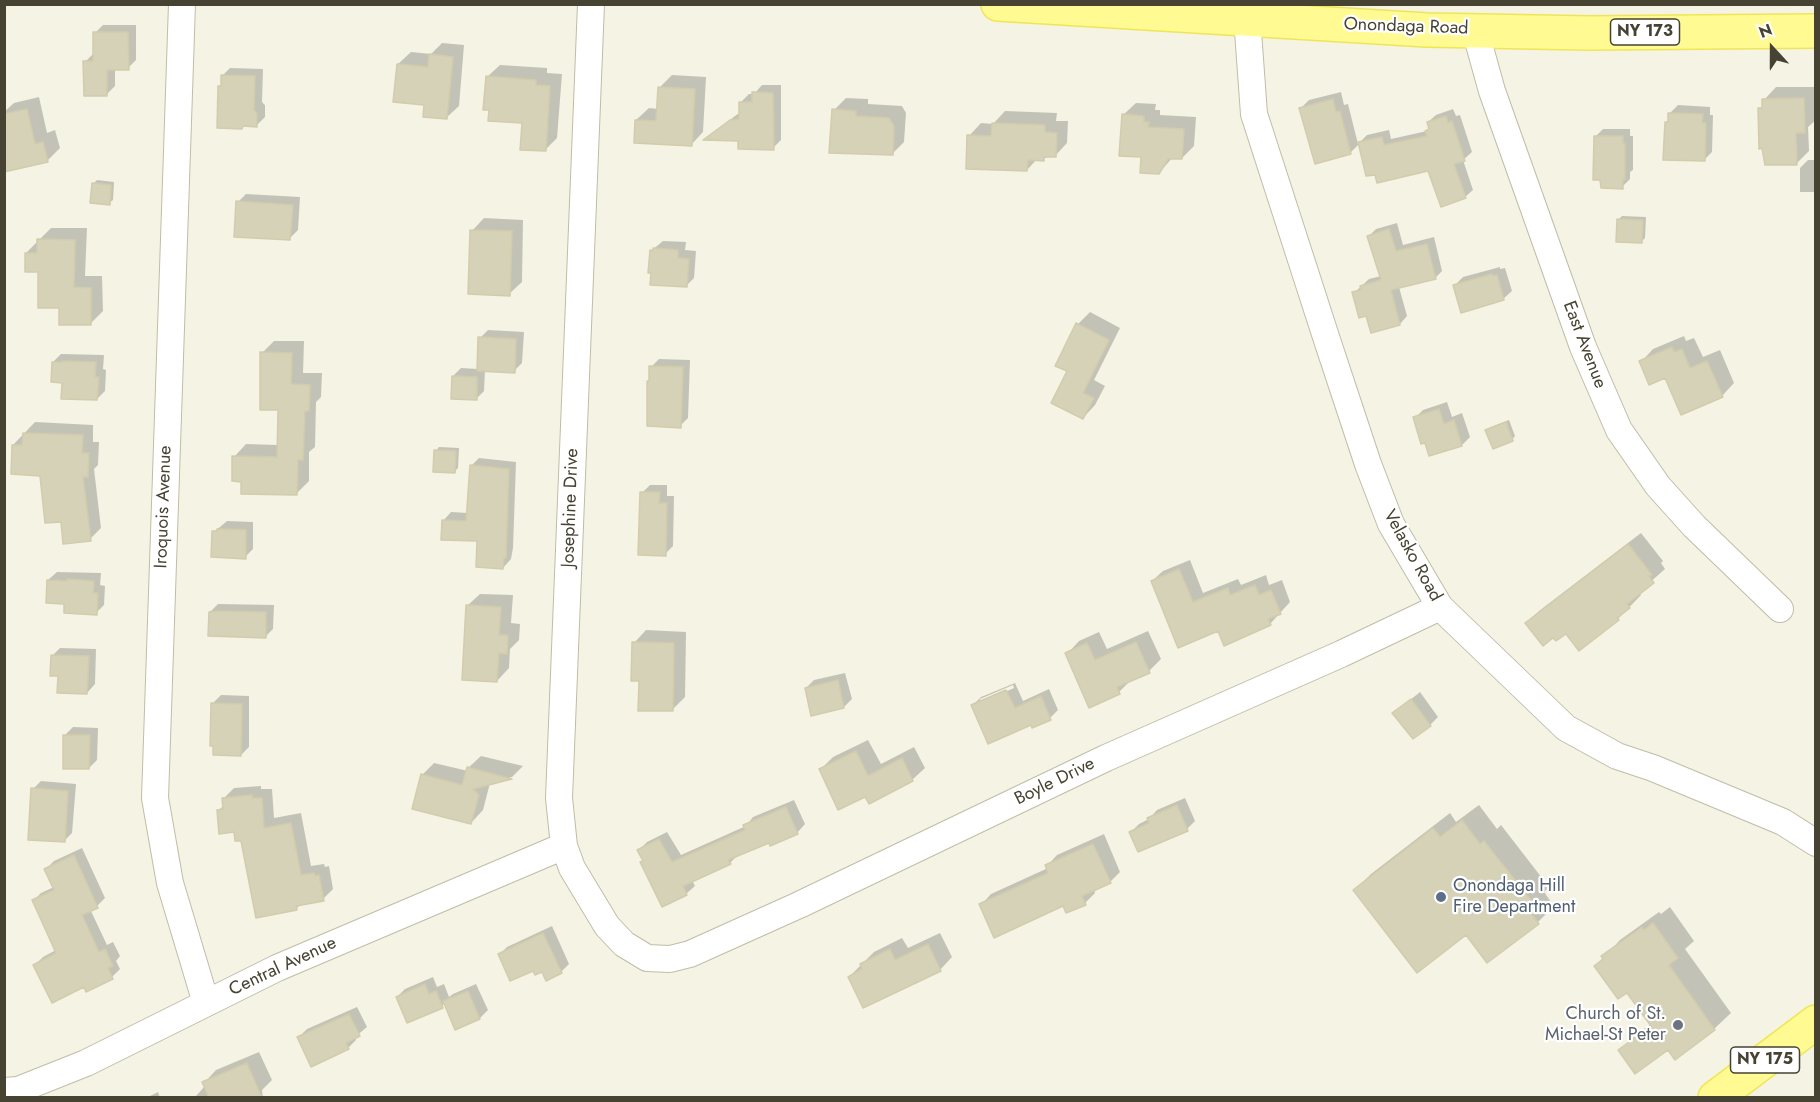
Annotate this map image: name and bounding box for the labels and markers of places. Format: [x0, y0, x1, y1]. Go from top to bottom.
place label: Onondaga Hill Fire Department [1453, 876, 1575, 918]
marker: Onondaga Hill Fire Department [1434, 890, 1448, 904]
place label: Church of St. Michael-St Peter [1545, 1004, 1666, 1046]
marker: Church of St. Michael-St Peter [1671, 1018, 1685, 1032]

